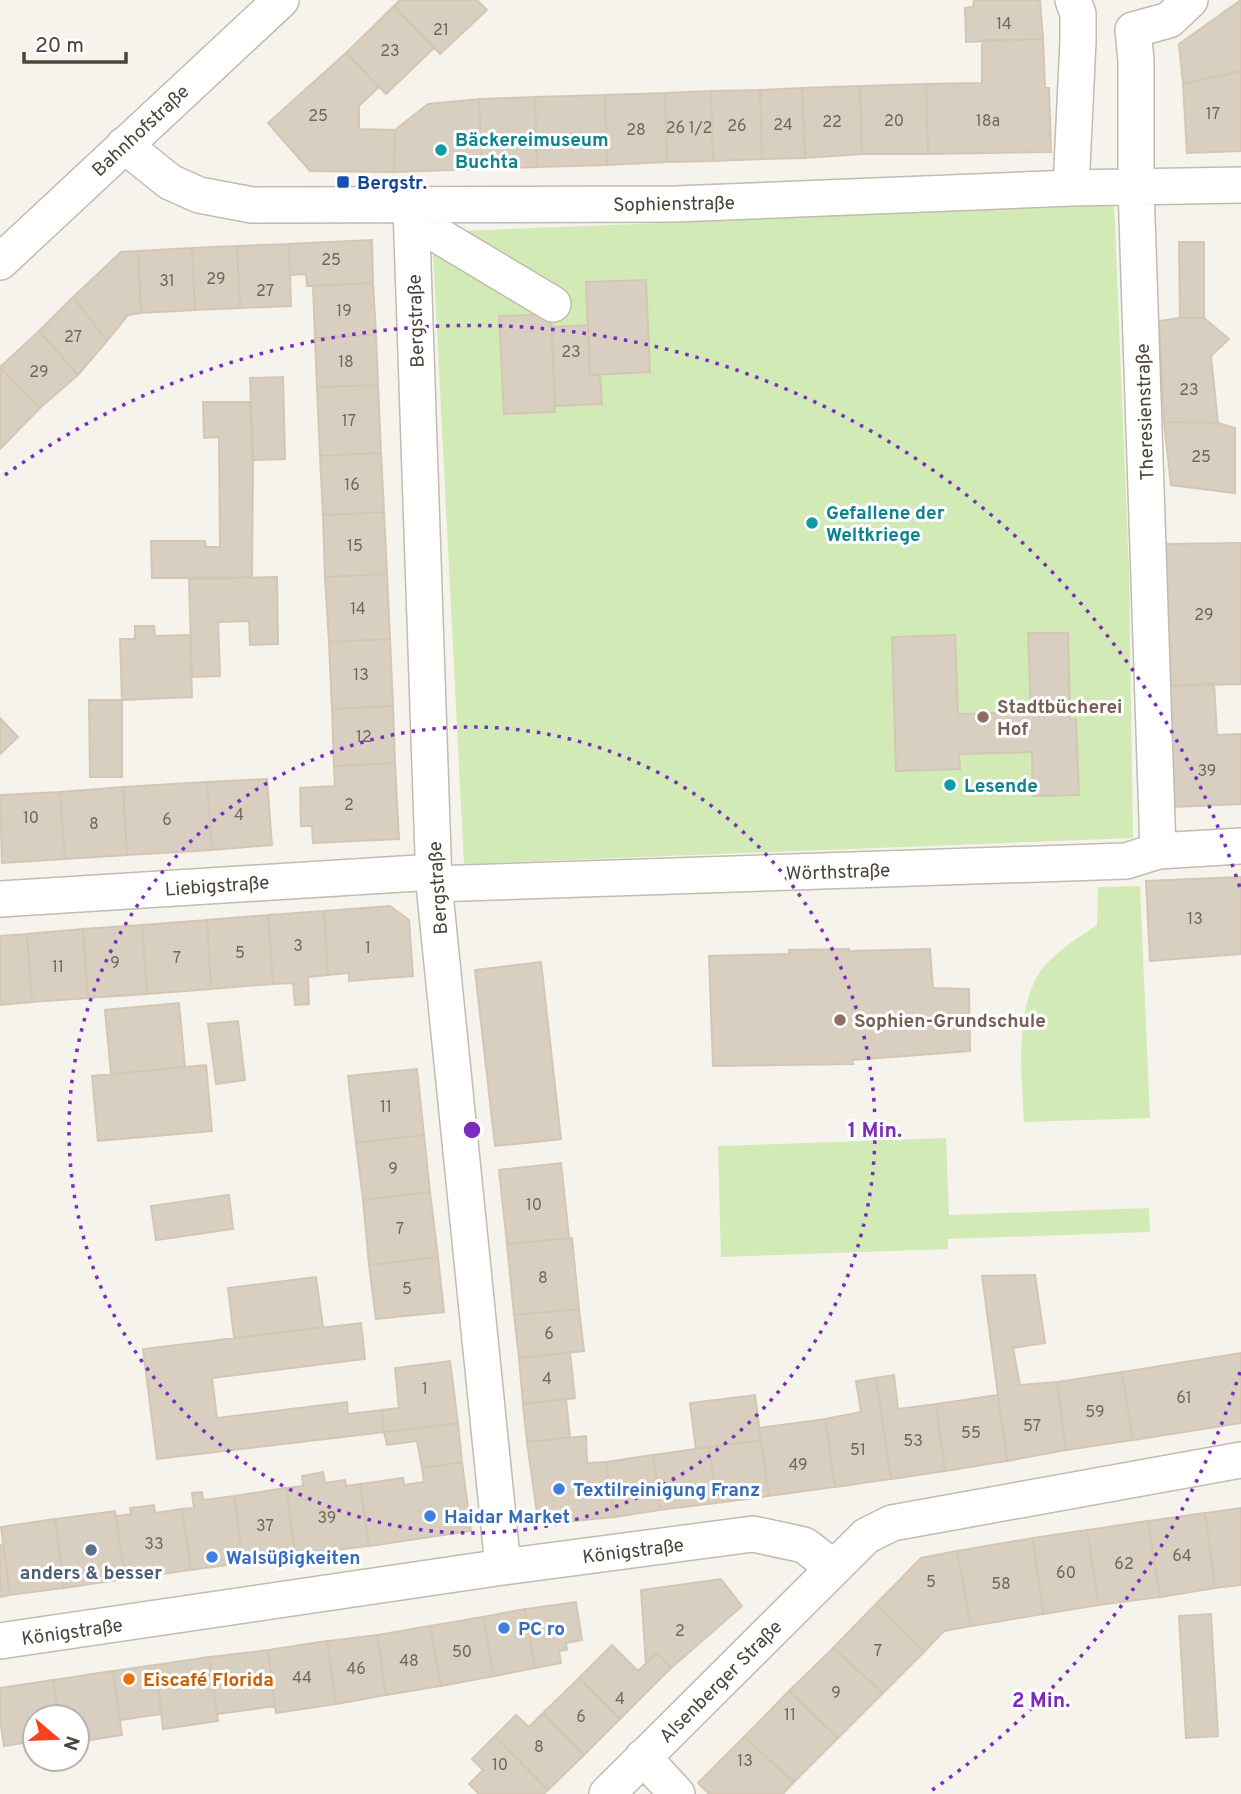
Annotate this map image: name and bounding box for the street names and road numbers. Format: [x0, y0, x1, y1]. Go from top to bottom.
street label: Bahnhofstraße [88, 80, 195, 183]
street label: Sophienstraße [613, 192, 735, 218]
street label: Bergstraße [403, 274, 431, 368]
street label: Theresienstraße [1132, 343, 1160, 481]
street label: Bergstraße [424, 840, 454, 935]
street label: Wörthstraße [785, 859, 891, 887]
street label: Liebigstraße [164, 871, 270, 903]
street label: Königstraße [581, 1534, 685, 1570]
street label: Königstraße [20, 1614, 124, 1652]
street label: Alsenberger Straße [655, 1616, 788, 1749]

